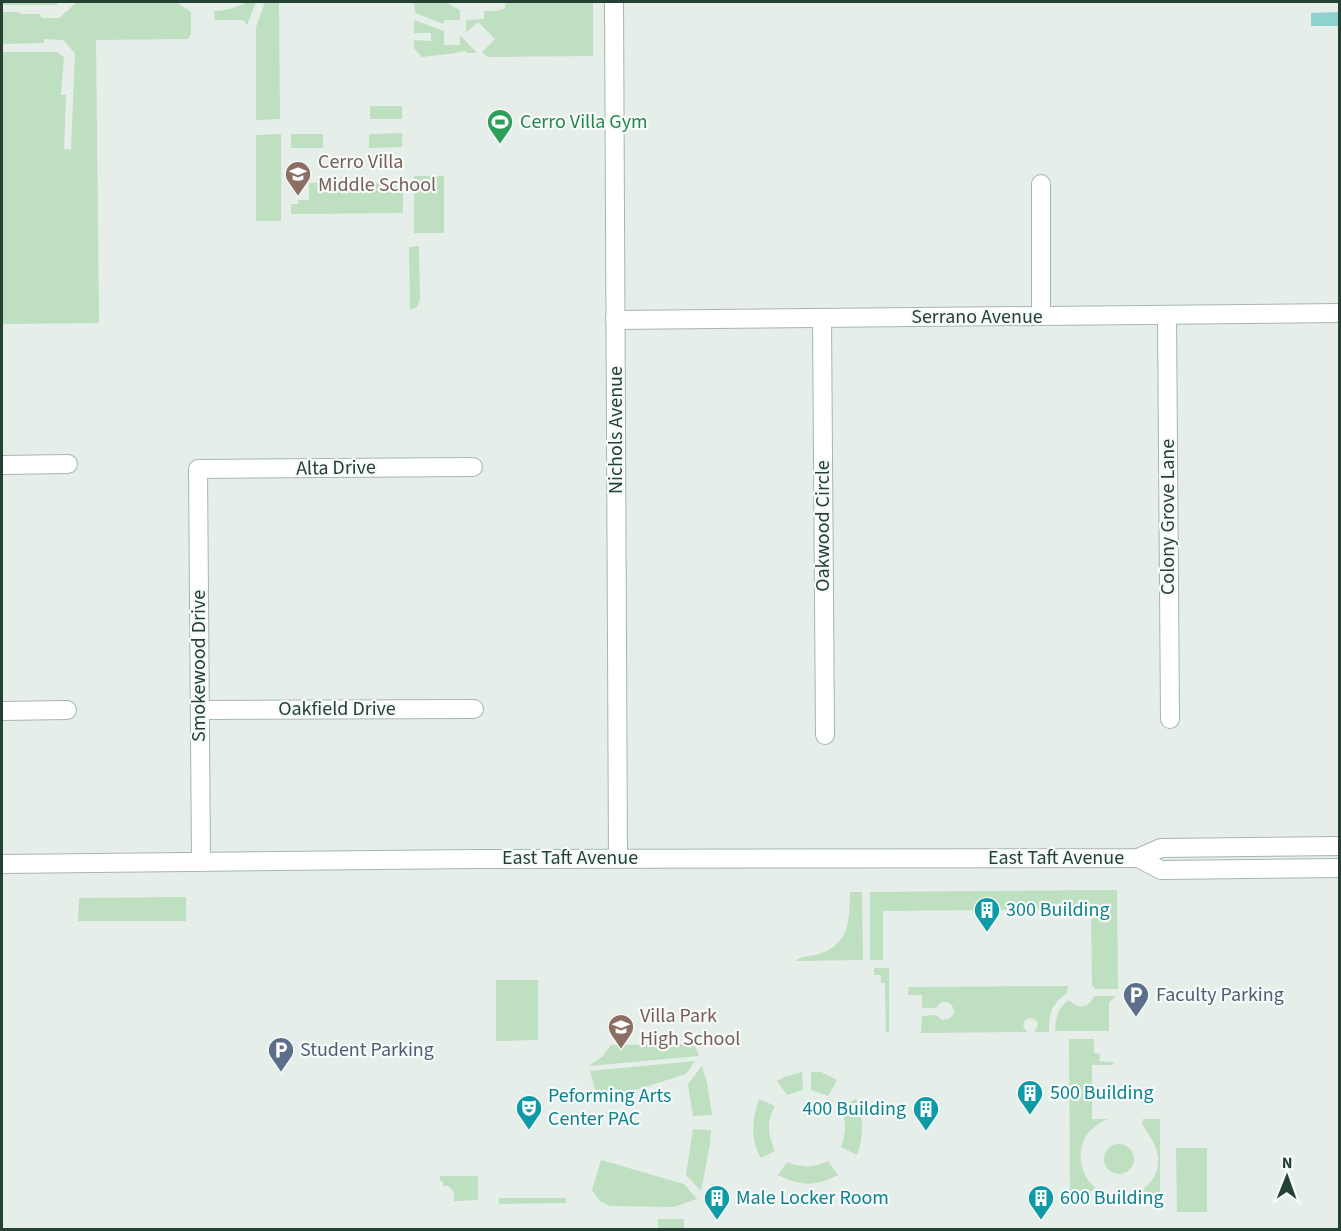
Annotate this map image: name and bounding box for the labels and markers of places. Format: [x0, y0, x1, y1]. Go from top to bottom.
sports icon: Cerro Villa Gym [485, 107, 515, 145]
place label: Cerro Villa Gym [520, 108, 648, 136]
place label: Cerro Villa Middle School [318, 148, 436, 199]
school or university icon: Cerro Villa Middle School [283, 159, 313, 197]
building icon: 300 Building [972, 895, 1002, 933]
place label: 300 Building [1006, 896, 1110, 924]
parking icon: Faculty Parking [1121, 980, 1151, 1018]
place label: Faculty Parking [1156, 981, 1284, 1009]
place label: Villa Park High School [640, 1002, 740, 1053]
school or university icon: Villa Park High School [606, 1012, 636, 1050]
parking icon: Student Parking [266, 1035, 296, 1073]
place label: Student Parking [300, 1036, 434, 1064]
building icon: 500 Building [1015, 1078, 1045, 1116]
place label: 500 Building [1050, 1079, 1154, 1107]
place label: Peforming Arts Center PAC [548, 1082, 671, 1133]
theatre icon: Peforming Arts Center PAC [514, 1093, 544, 1131]
building icon: 400 Building [911, 1094, 941, 1132]
place label: 400 Building [802, 1095, 906, 1123]
building icon: Male Locker Room [702, 1183, 732, 1221]
building icon: 600 Building [1026, 1183, 1056, 1221]
place label: Male Locker Room [736, 1184, 889, 1212]
place label: 600 Building [1060, 1184, 1164, 1212]

